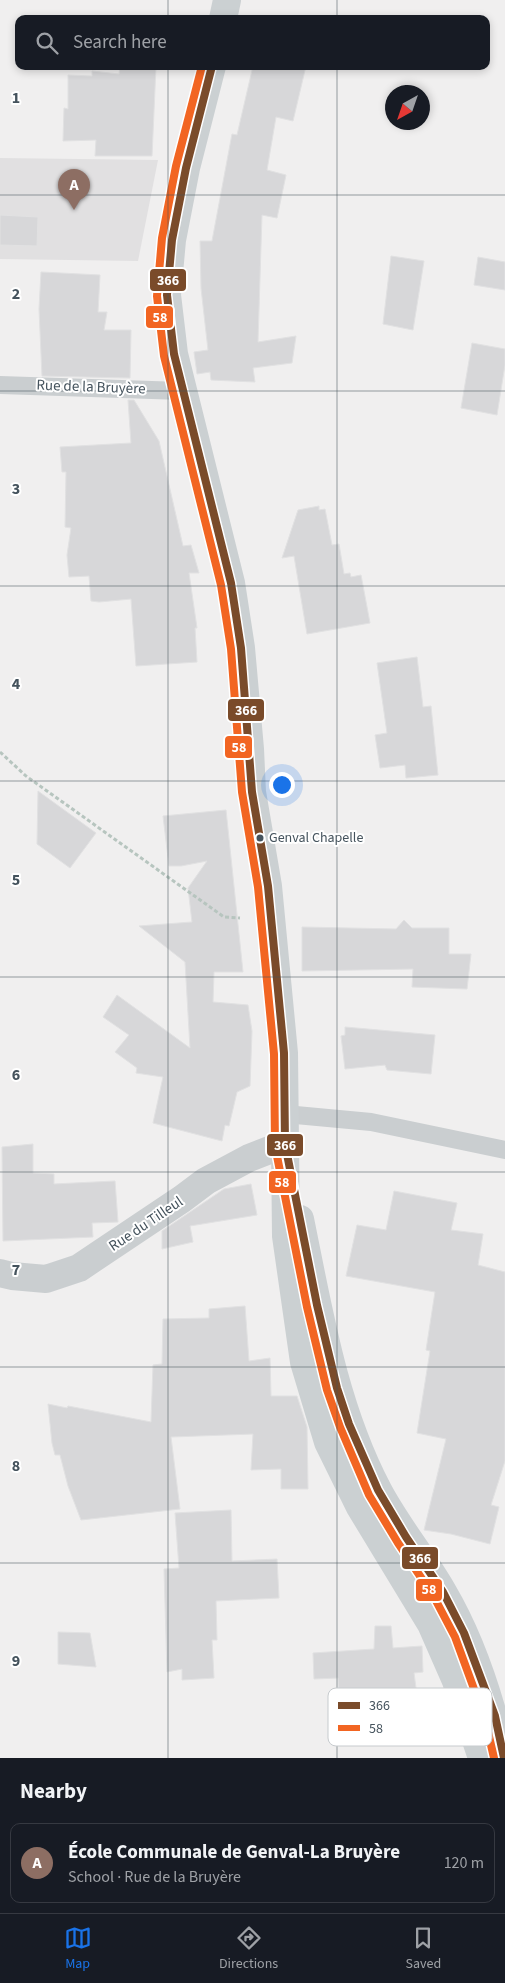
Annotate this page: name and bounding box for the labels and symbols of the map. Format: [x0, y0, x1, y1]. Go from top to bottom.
north arrow [385, 85, 430, 130]
text: 1 [12, 87, 20, 109]
pin: A [58, 169, 90, 210]
line badge: 366 [149, 268, 187, 292]
text: 366 [157, 271, 179, 291]
text: 2 [12, 283, 20, 305]
line badge: 58 [145, 305, 174, 329]
text: 58 [153, 308, 167, 328]
street label: Rue de la Bruyère [36, 375, 146, 399]
text: 3 [12, 478, 20, 500]
text: 4 [12, 673, 21, 695]
line badge: 366 [227, 698, 265, 722]
text: 366 [235, 701, 257, 721]
line badge: 58 [224, 735, 253, 759]
text: 58 [232, 738, 246, 758]
your location [269, 772, 295, 798]
place label: Genval Chapelle [269, 828, 363, 848]
marker: Genval Chapelle [255, 833, 265, 843]
text: 5 [12, 869, 20, 891]
text: 6 [12, 1064, 20, 1086]
line badge: 366 [266, 1133, 304, 1157]
text: 366 [274, 1136, 296, 1156]
line badge: 58 [268, 1170, 297, 1194]
text: 58 [275, 1173, 289, 1193]
street label: Rue du Tilleul [105, 1191, 187, 1257]
text: 7 [12, 1259, 20, 1281]
text: 8 [12, 1455, 20, 1477]
line badge: 366 [401, 1546, 439, 1570]
text: 366 [409, 1549, 431, 1569]
line badge: 58 [415, 1578, 443, 1602]
text: 58 [422, 1580, 436, 1600]
text: 9 [12, 1650, 20, 1672]
legend [328, 1688, 492, 1746]
text: 366 [369, 1696, 390, 1716]
text: 58 [369, 1719, 383, 1739]

